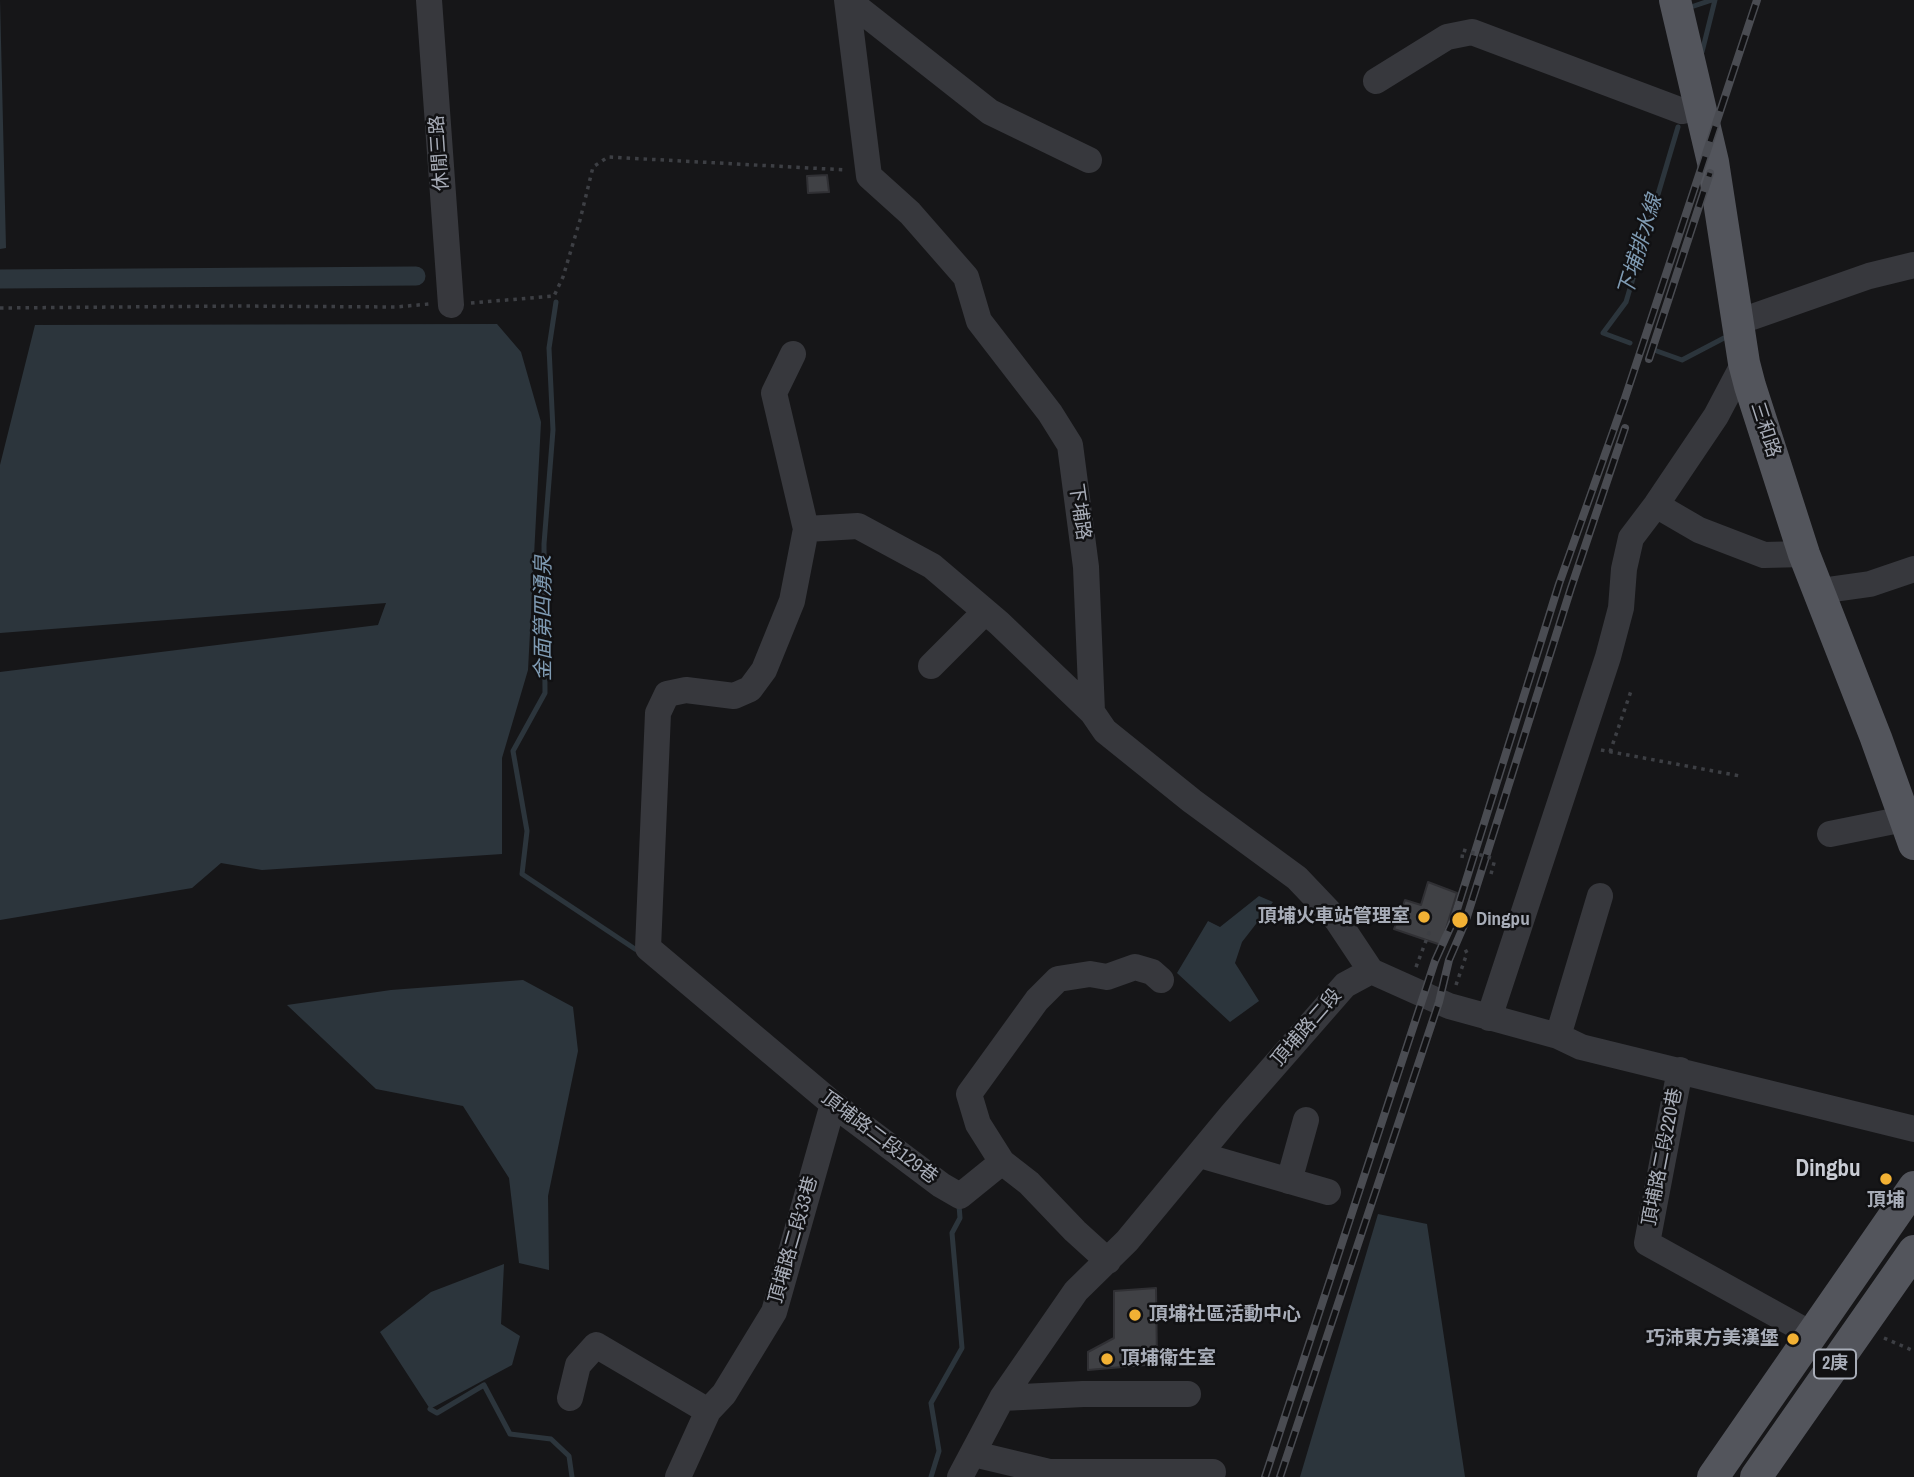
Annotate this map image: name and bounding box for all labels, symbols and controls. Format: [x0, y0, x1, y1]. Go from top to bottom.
street label: 休閒三路 [426, 114, 454, 192]
water label: 下埔排水線 [1614, 192, 1668, 300]
street label: 三和路 [1745, 399, 1785, 461]
street label: 下埔路 [1064, 482, 1094, 542]
water label: 金面第四湧泉 [531, 555, 557, 681]
place label: 頂埔火車站管理室 [1258, 906, 1410, 928]
marker: 頂埔火車站管理室 [1416, 909, 1432, 925]
place label: Dingpu [1476, 909, 1530, 931]
marker: Dingpu [1450, 910, 1470, 930]
street label: 頂埔路二段 [1267, 985, 1347, 1071]
street label: 頂埔路二段220巷 [1638, 1086, 1688, 1228]
street label: 頂埔路二段129巷 [816, 1087, 942, 1189]
district label: Dingbu [1796, 1156, 1860, 1184]
marker: 頂埔 [1878, 1171, 1894, 1187]
street label: 頂埔路二段33巷 [765, 1174, 823, 1306]
place label: 頂埔 [1867, 1190, 1905, 1212]
place label: 頂埔社區活動中心 [1149, 1304, 1301, 1326]
marker: 頂埔社區活動中心 [1127, 1307, 1143, 1323]
place label: 巧沛東方美漢堡 [1646, 1328, 1779, 1350]
marker: 巧沛東方美漢堡 [1785, 1331, 1801, 1347]
place label: 頂埔衛生室 [1121, 1348, 1216, 1370]
road number: 2庚 [1814, 1350, 1856, 1378]
marker: 頂埔衛生室 [1099, 1351, 1115, 1367]

